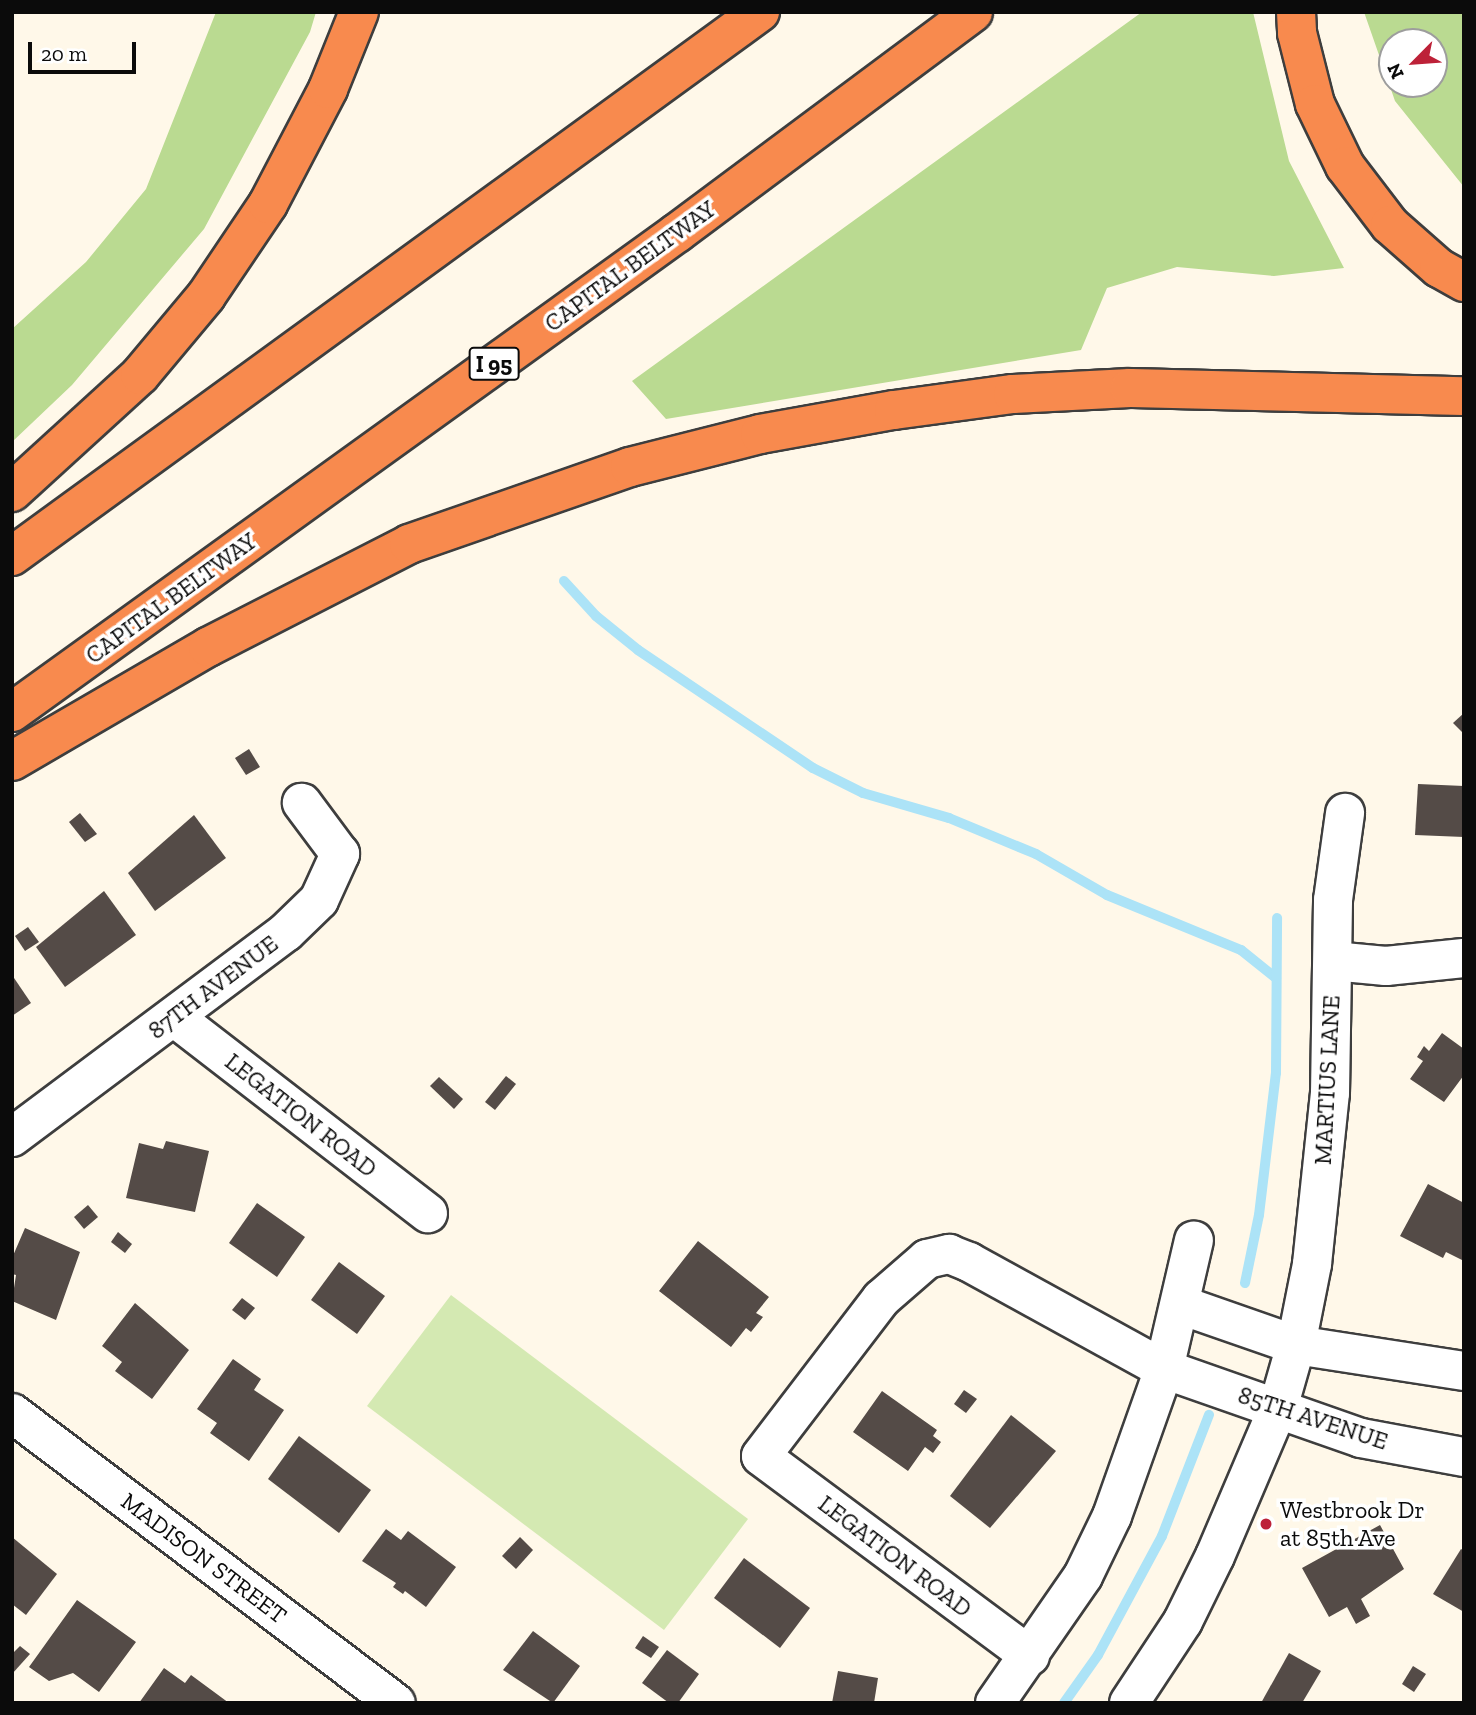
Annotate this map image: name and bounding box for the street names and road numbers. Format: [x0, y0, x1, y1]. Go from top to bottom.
street label: CAPITAL BELTWAY [539, 194, 721, 338]
road number: I 95 [468, 344, 520, 384]
street label: CAPITAL BELTWAY [80, 526, 262, 670]
street label: 87TH AVENUE [142, 929, 284, 1045]
street label: MARTIUS LANE [1308, 994, 1346, 1166]
street label: LEGATION ROAD [220, 1047, 382, 1183]
street label: 85TH AVENUE [1234, 1380, 1392, 1456]
street label: MADISON STREET [116, 1486, 292, 1630]
street label: LEGATION ROAD [813, 1489, 977, 1623]

